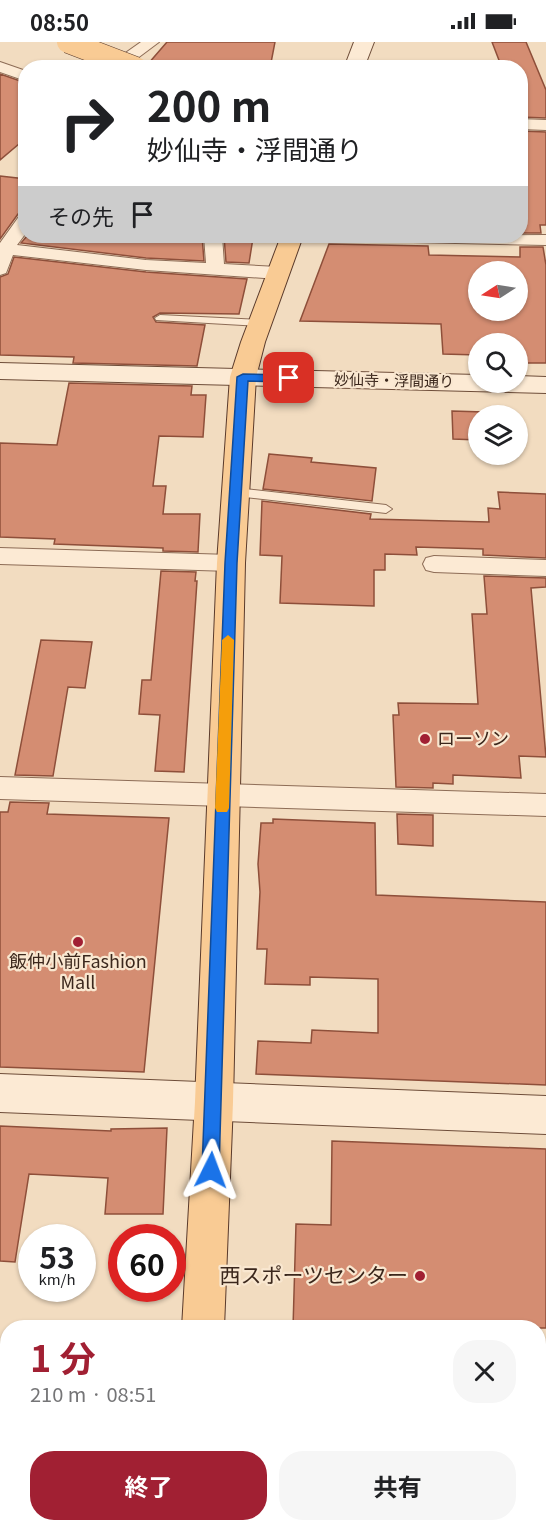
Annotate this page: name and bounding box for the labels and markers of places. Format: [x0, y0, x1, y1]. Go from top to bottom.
pin [263, 352, 314, 403]
place label: ローソン [437, 724, 509, 750]
marker: ローソン [418, 732, 432, 746]
marker: 飯仲小前Fashion Mall [71, 935, 85, 949]
place label: 飯仲小前Fashion Mall [9, 947, 147, 994]
place label: 西スポーツセンター [219, 1259, 408, 1289]
marker: 西スポーツセンター [413, 1269, 427, 1283]

